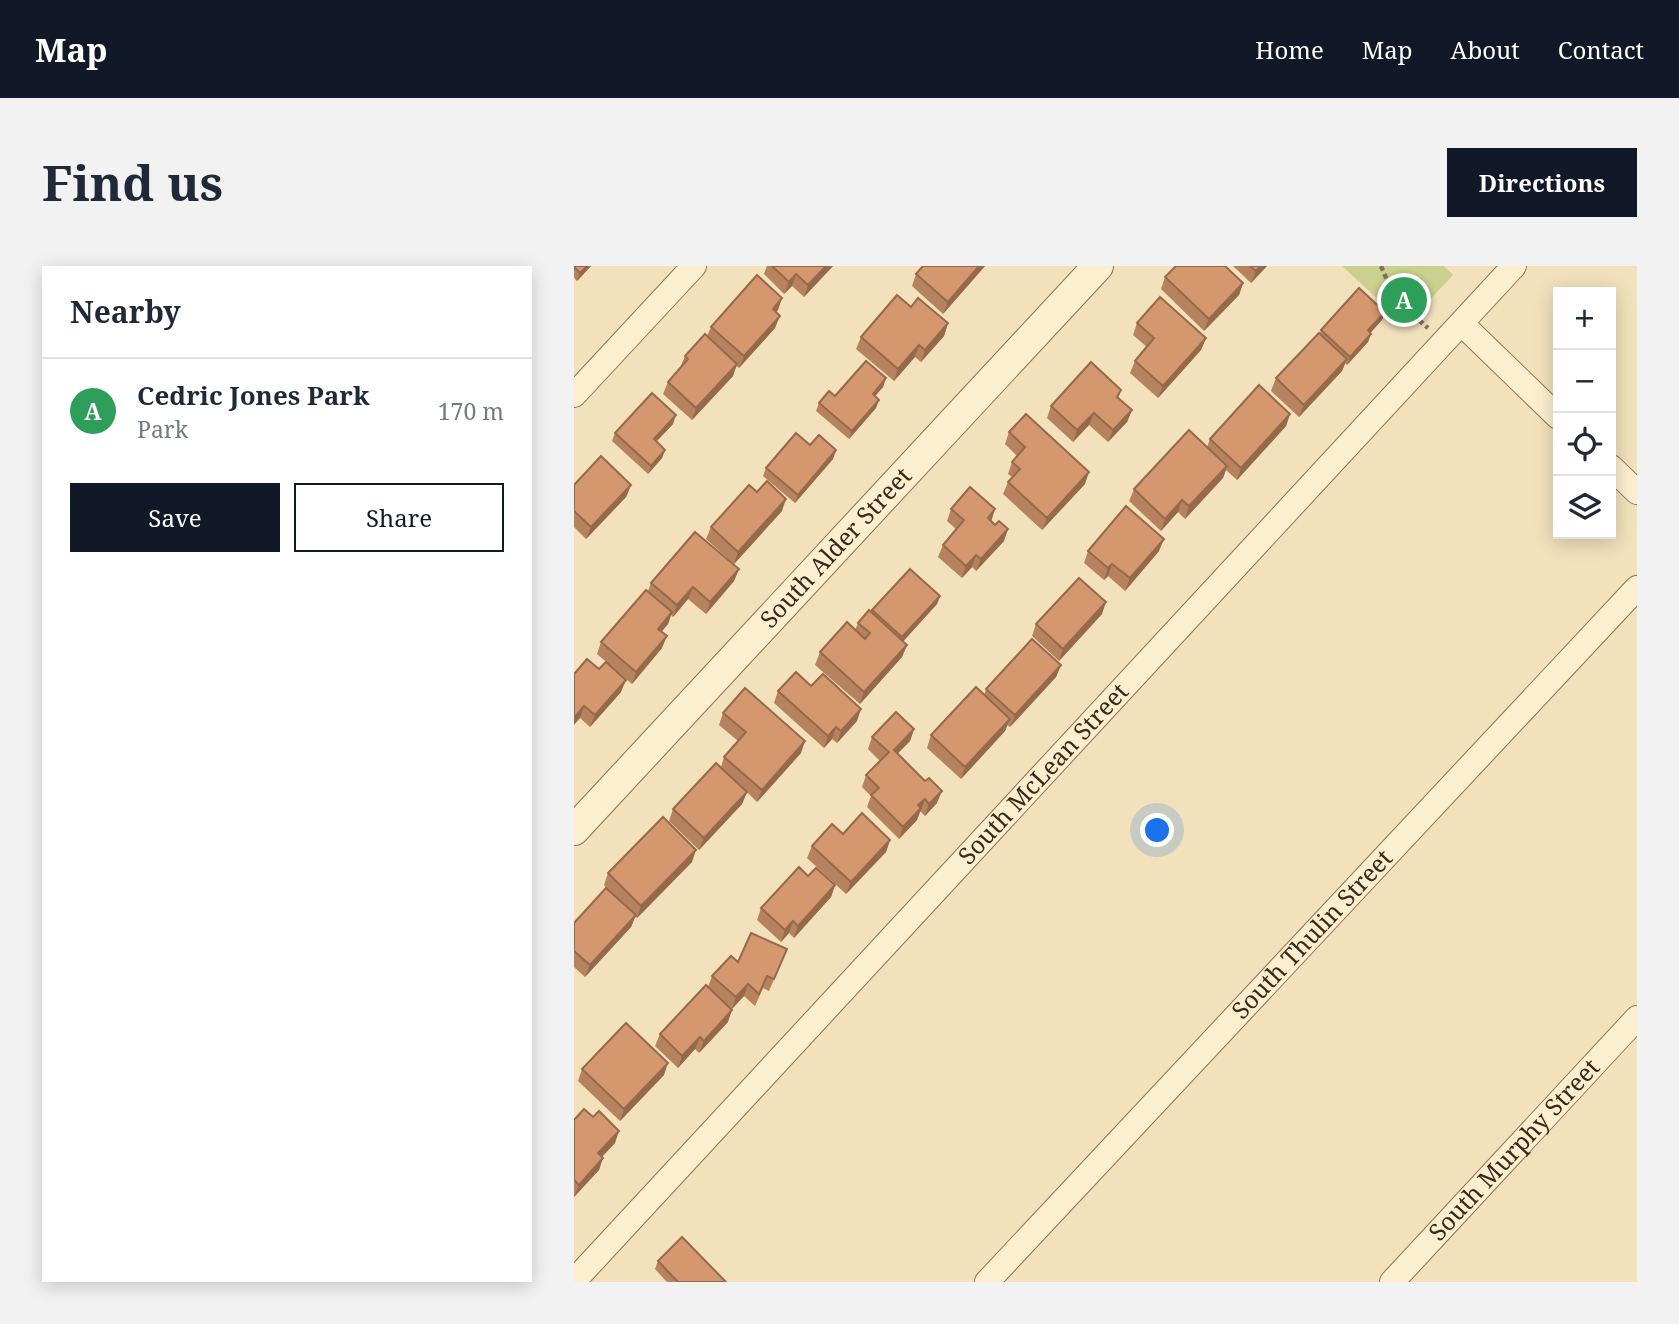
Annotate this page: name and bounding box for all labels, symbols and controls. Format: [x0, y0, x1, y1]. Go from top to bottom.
text: Map [35, 27, 108, 72]
text: Home [1255, 33, 1324, 66]
text: Map [1362, 33, 1413, 66]
text: About [1451, 33, 1520, 66]
text: Contact [1558, 33, 1644, 66]
button: Directions [1447, 148, 1637, 217]
text: Find us [42, 149, 223, 215]
pin: A [1381, 274, 1427, 326]
map controls [1553, 287, 1616, 539]
button: + [1553, 287, 1616, 350]
text: Nearby [70, 291, 181, 332]
button: − [1553, 350, 1616, 413]
text: Cedric Jones Park [137, 377, 369, 413]
text: A [84, 395, 102, 427]
text: 170 m [438, 395, 504, 427]
text: Park [137, 413, 188, 445]
button: locate [1553, 413, 1616, 476]
street label: South Alder Street [752, 459, 918, 635]
button: layers [1553, 476, 1616, 539]
button: Save [70, 483, 280, 552]
button: Share [294, 483, 504, 552]
street label: South McLean Street [950, 675, 1135, 871]
your location [1140, 813, 1174, 847]
street label: South Thulin Street [1224, 842, 1399, 1026]
street label: South Murphy Street [1420, 1051, 1606, 1247]

